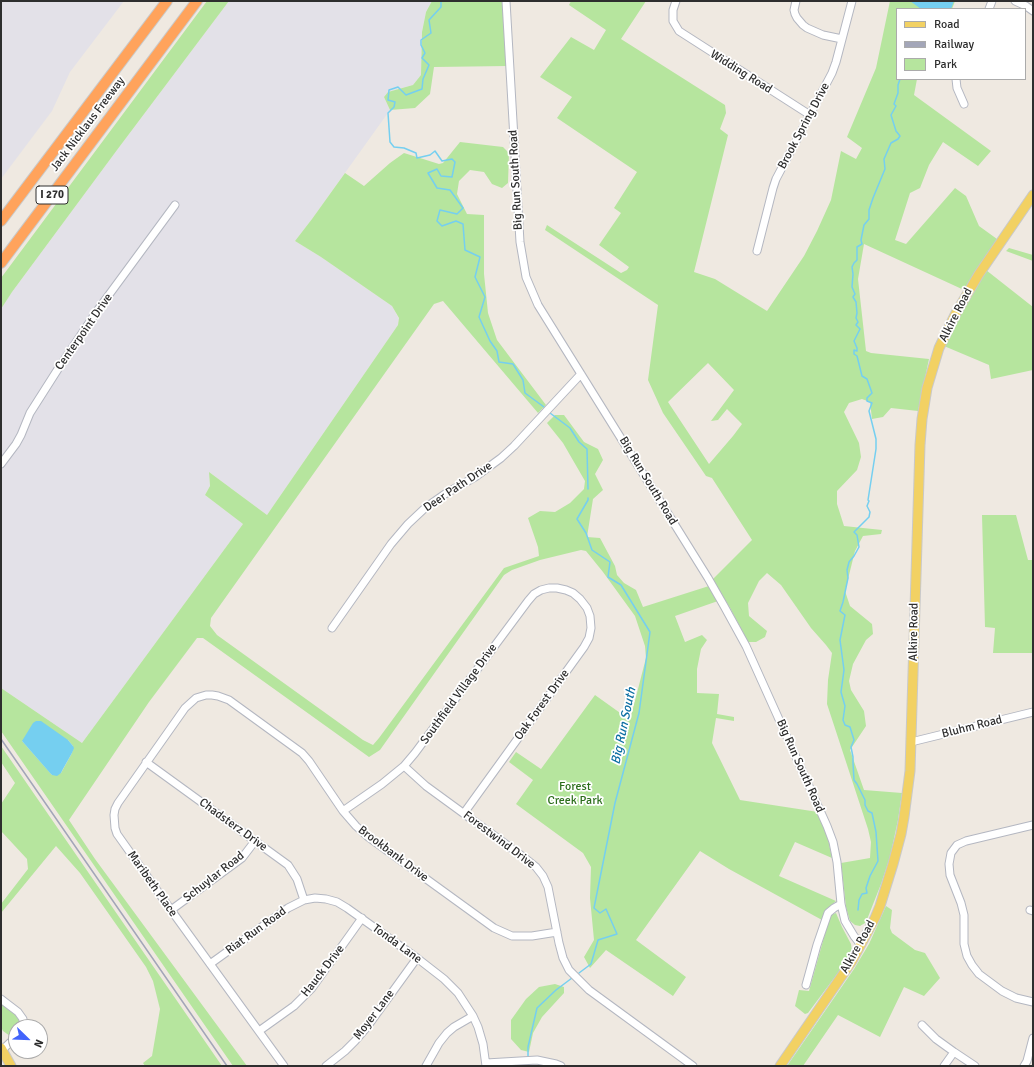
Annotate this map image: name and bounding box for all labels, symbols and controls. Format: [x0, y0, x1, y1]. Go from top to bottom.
legend [896, 8, 1026, 80]
text: Road [934, 17, 960, 32]
text: Railway [934, 37, 974, 52]
street label: Widding Road [707, 47, 775, 97]
text: Park [934, 57, 957, 72]
street label: Jack Nicklaus Freeway [48, 74, 128, 174]
street label: Brook Spring Drive [775, 80, 833, 172]
street label: Big Run South Road [506, 129, 526, 231]
road number: I 270 [36, 186, 68, 204]
street label: Alkire Road [936, 286, 976, 344]
street label: Centerpoint Drive [52, 291, 116, 373]
street label: Big Run South Road [616, 434, 680, 528]
street label: Deer Path Drive [421, 459, 495, 515]
street label: Alkire Road [906, 603, 922, 661]
street label: Southfield Village Drive [418, 641, 500, 747]
street label: Oak Forest Drive [512, 667, 572, 743]
water label: Big Run South [608, 686, 640, 766]
street label: Bluhm Road [940, 713, 1004, 741]
street label: Big Run South Road [773, 717, 827, 815]
park label: Forest Creek Park [547, 780, 603, 808]
street label: Chadsterz Drive [196, 795, 270, 855]
street label: Forestwind Drive [460, 808, 538, 872]
street label: Brookbank Drive [355, 823, 431, 885]
street label: Maribeth Place [124, 848, 180, 920]
street label: Schuylar Road [181, 849, 247, 905]
street label: Riat Run Road [223, 904, 289, 958]
street label: Alkire Road [838, 918, 878, 976]
street label: Tonda Lane [369, 921, 425, 967]
street label: Hauck Drive [298, 942, 348, 1000]
street label: Moyer Lane [350, 987, 398, 1043]
north arrow [8, 1019, 48, 1059]
text: N [31, 1037, 46, 1050]

